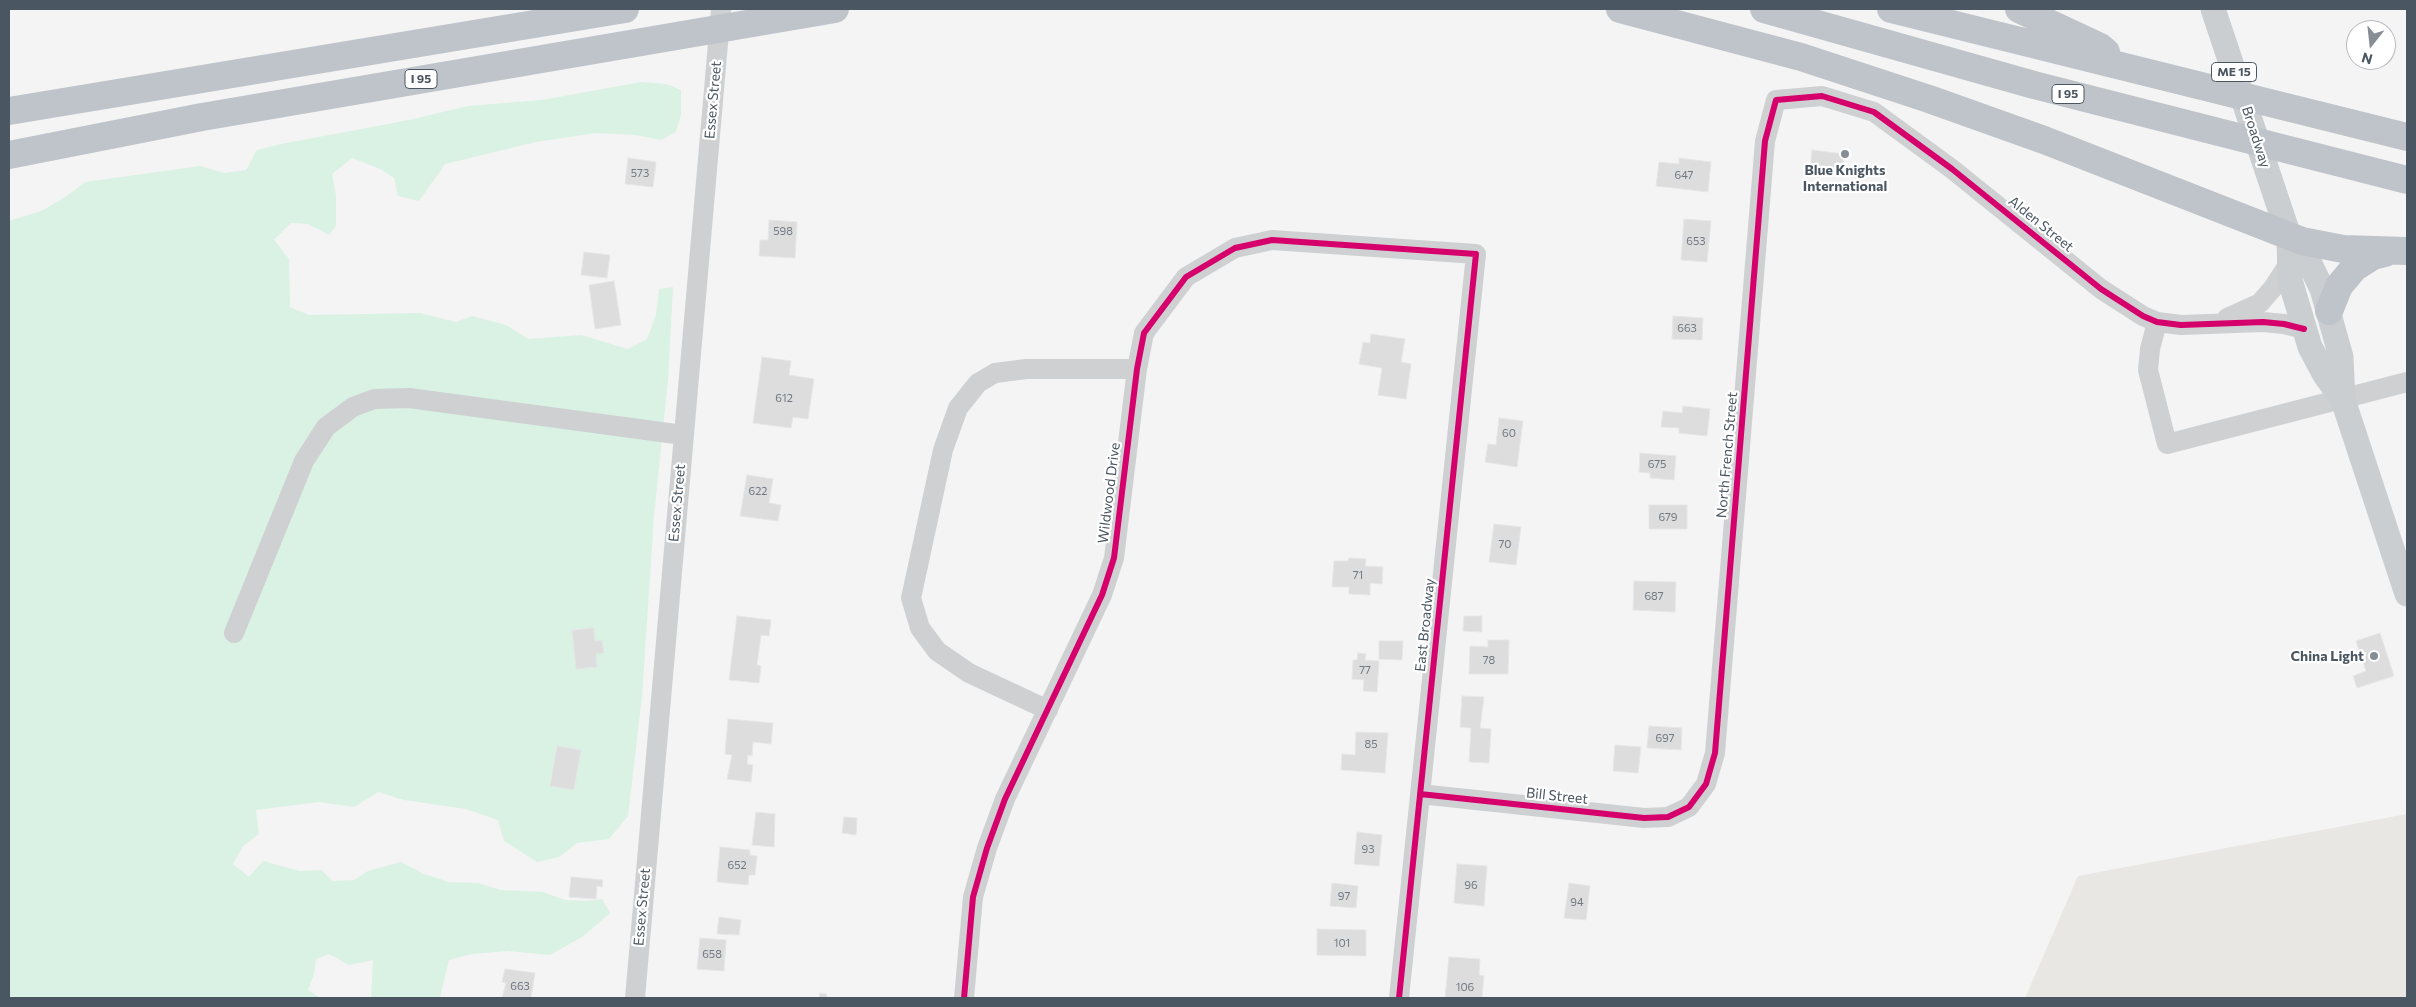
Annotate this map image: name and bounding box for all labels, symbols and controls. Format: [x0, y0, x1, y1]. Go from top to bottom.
north arrow [2346, 20, 2396, 70]
text: N [2360, 49, 2374, 69]
street label: Essex Street [701, 60, 725, 140]
road number: ME 15 [2212, 62, 2256, 82]
road number: I 95 [405, 70, 437, 88]
road number: I 95 [2052, 85, 2084, 104]
street label: Broadway [2238, 104, 2274, 170]
marker: Blue Knights International [1839, 148, 1851, 160]
place label: Blue Knights International [1803, 162, 1887, 194]
house number: 573 [631, 166, 649, 180]
house number: 647 [1675, 168, 1693, 182]
street label: Alden Street [2005, 193, 2077, 255]
house number: 598 [773, 224, 793, 238]
house number: 653 [1686, 234, 1706, 248]
house number: 663 [1677, 321, 1697, 335]
house number: 612 [775, 391, 793, 405]
street label: North French Street [1713, 391, 1741, 519]
house number: 60 [1502, 426, 1516, 440]
street label: Wildwood Drive [1094, 441, 1124, 545]
house number: 675 [1648, 457, 1666, 471]
street label: Essex Street [665, 463, 689, 543]
house number: 622 [749, 484, 767, 498]
house number: 679 [1658, 510, 1678, 524]
house number: 70 [1499, 537, 1511, 551]
house number: 71 [1353, 568, 1363, 582]
street label: East Broadway [1412, 577, 1438, 673]
house number: 687 [1644, 589, 1664, 603]
place label: China Light [2291, 648, 2364, 664]
marker: China Light [2368, 650, 2380, 662]
house number: 78 [1483, 653, 1495, 667]
house number: 77 [1359, 663, 1371, 677]
house number: 697 [1656, 731, 1674, 745]
house number: 85 [1365, 737, 1377, 751]
street label: Bill Street [1525, 784, 1589, 808]
house number: 93 [1362, 842, 1374, 856]
house number: 652 [727, 858, 747, 872]
street label: Essex Street [630, 867, 654, 947]
house number: 96 [1464, 878, 1478, 892]
house number: 97 [1338, 889, 1350, 903]
house number: 94 [1570, 895, 1584, 909]
house number: 101 [1334, 936, 1350, 950]
house number: 658 [702, 947, 722, 961]
house number: 663 [510, 979, 530, 993]
house number: 106 [1456, 980, 1474, 994]

